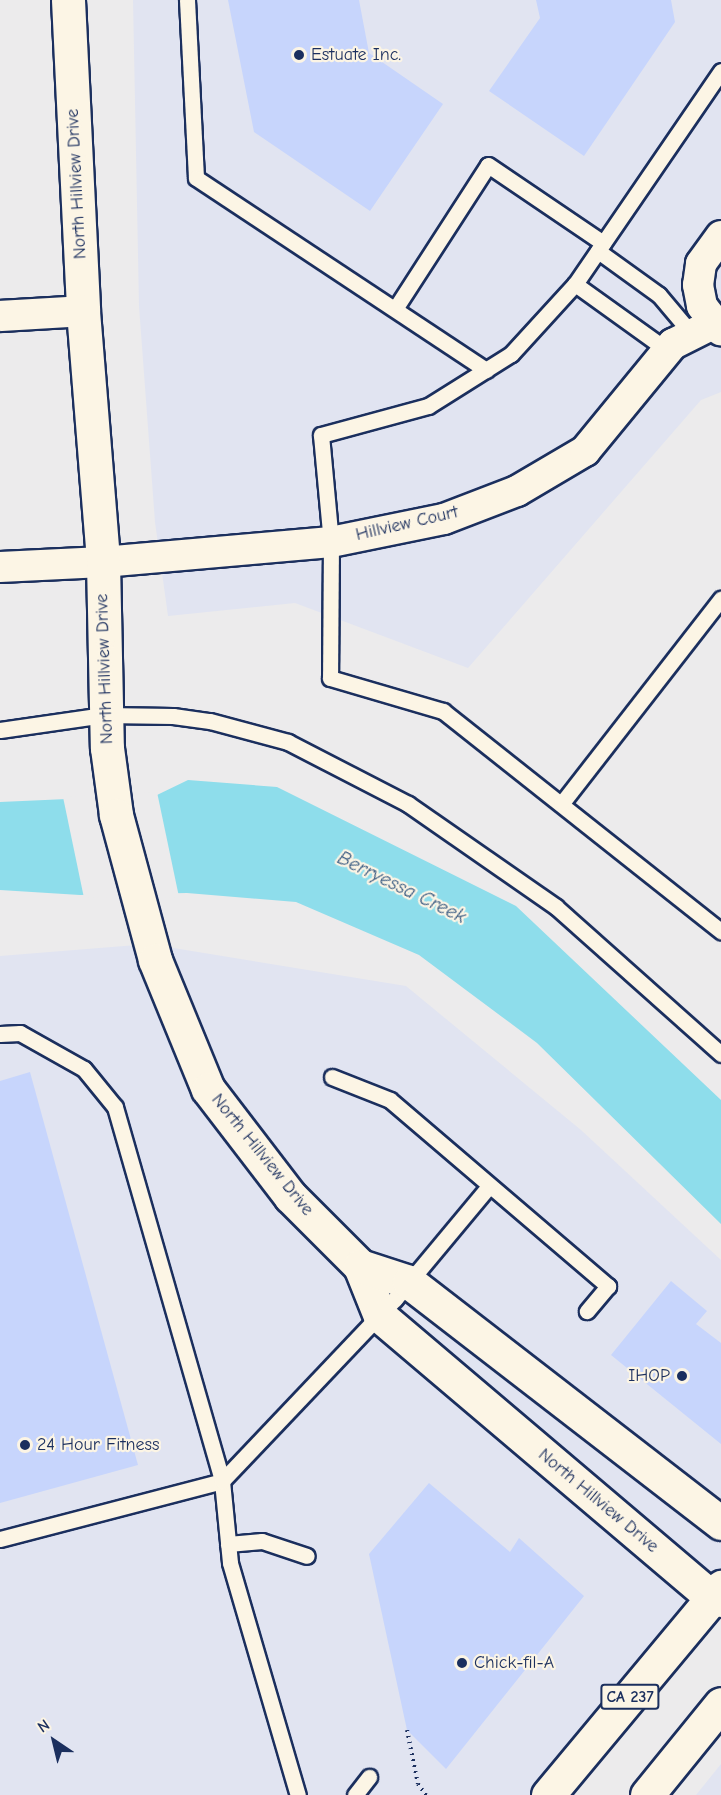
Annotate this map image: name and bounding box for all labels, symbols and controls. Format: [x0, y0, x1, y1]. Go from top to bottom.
place label: Estuate Inc. [311, 44, 401, 66]
marker: Estuate Inc. [292, 48, 306, 62]
street label: North Hillview Drive [62, 108, 92, 260]
street label: Hillview Court [354, 502, 460, 546]
street label: North Hillview Drive [92, 593, 118, 745]
water label: Berryessa Creek [334, 845, 470, 929]
street label: North Hillview Drive [206, 1090, 318, 1220]
place label: IHOP [628, 1365, 670, 1387]
marker: IHOP [675, 1369, 689, 1383]
place label: 24 Hour Fitness [37, 1434, 160, 1456]
marker: 24 Hour Fitness [18, 1438, 32, 1452]
street label: North Hillview Drive [533, 1444, 663, 1558]
place label: Chick-fil-A [474, 1652, 554, 1674]
marker: Chick-fil-A [455, 1656, 469, 1670]
road number: CA 237 [600, 1684, 660, 1710]
north arrow [24, 1711, 84, 1771]
text: N [34, 1716, 53, 1737]

